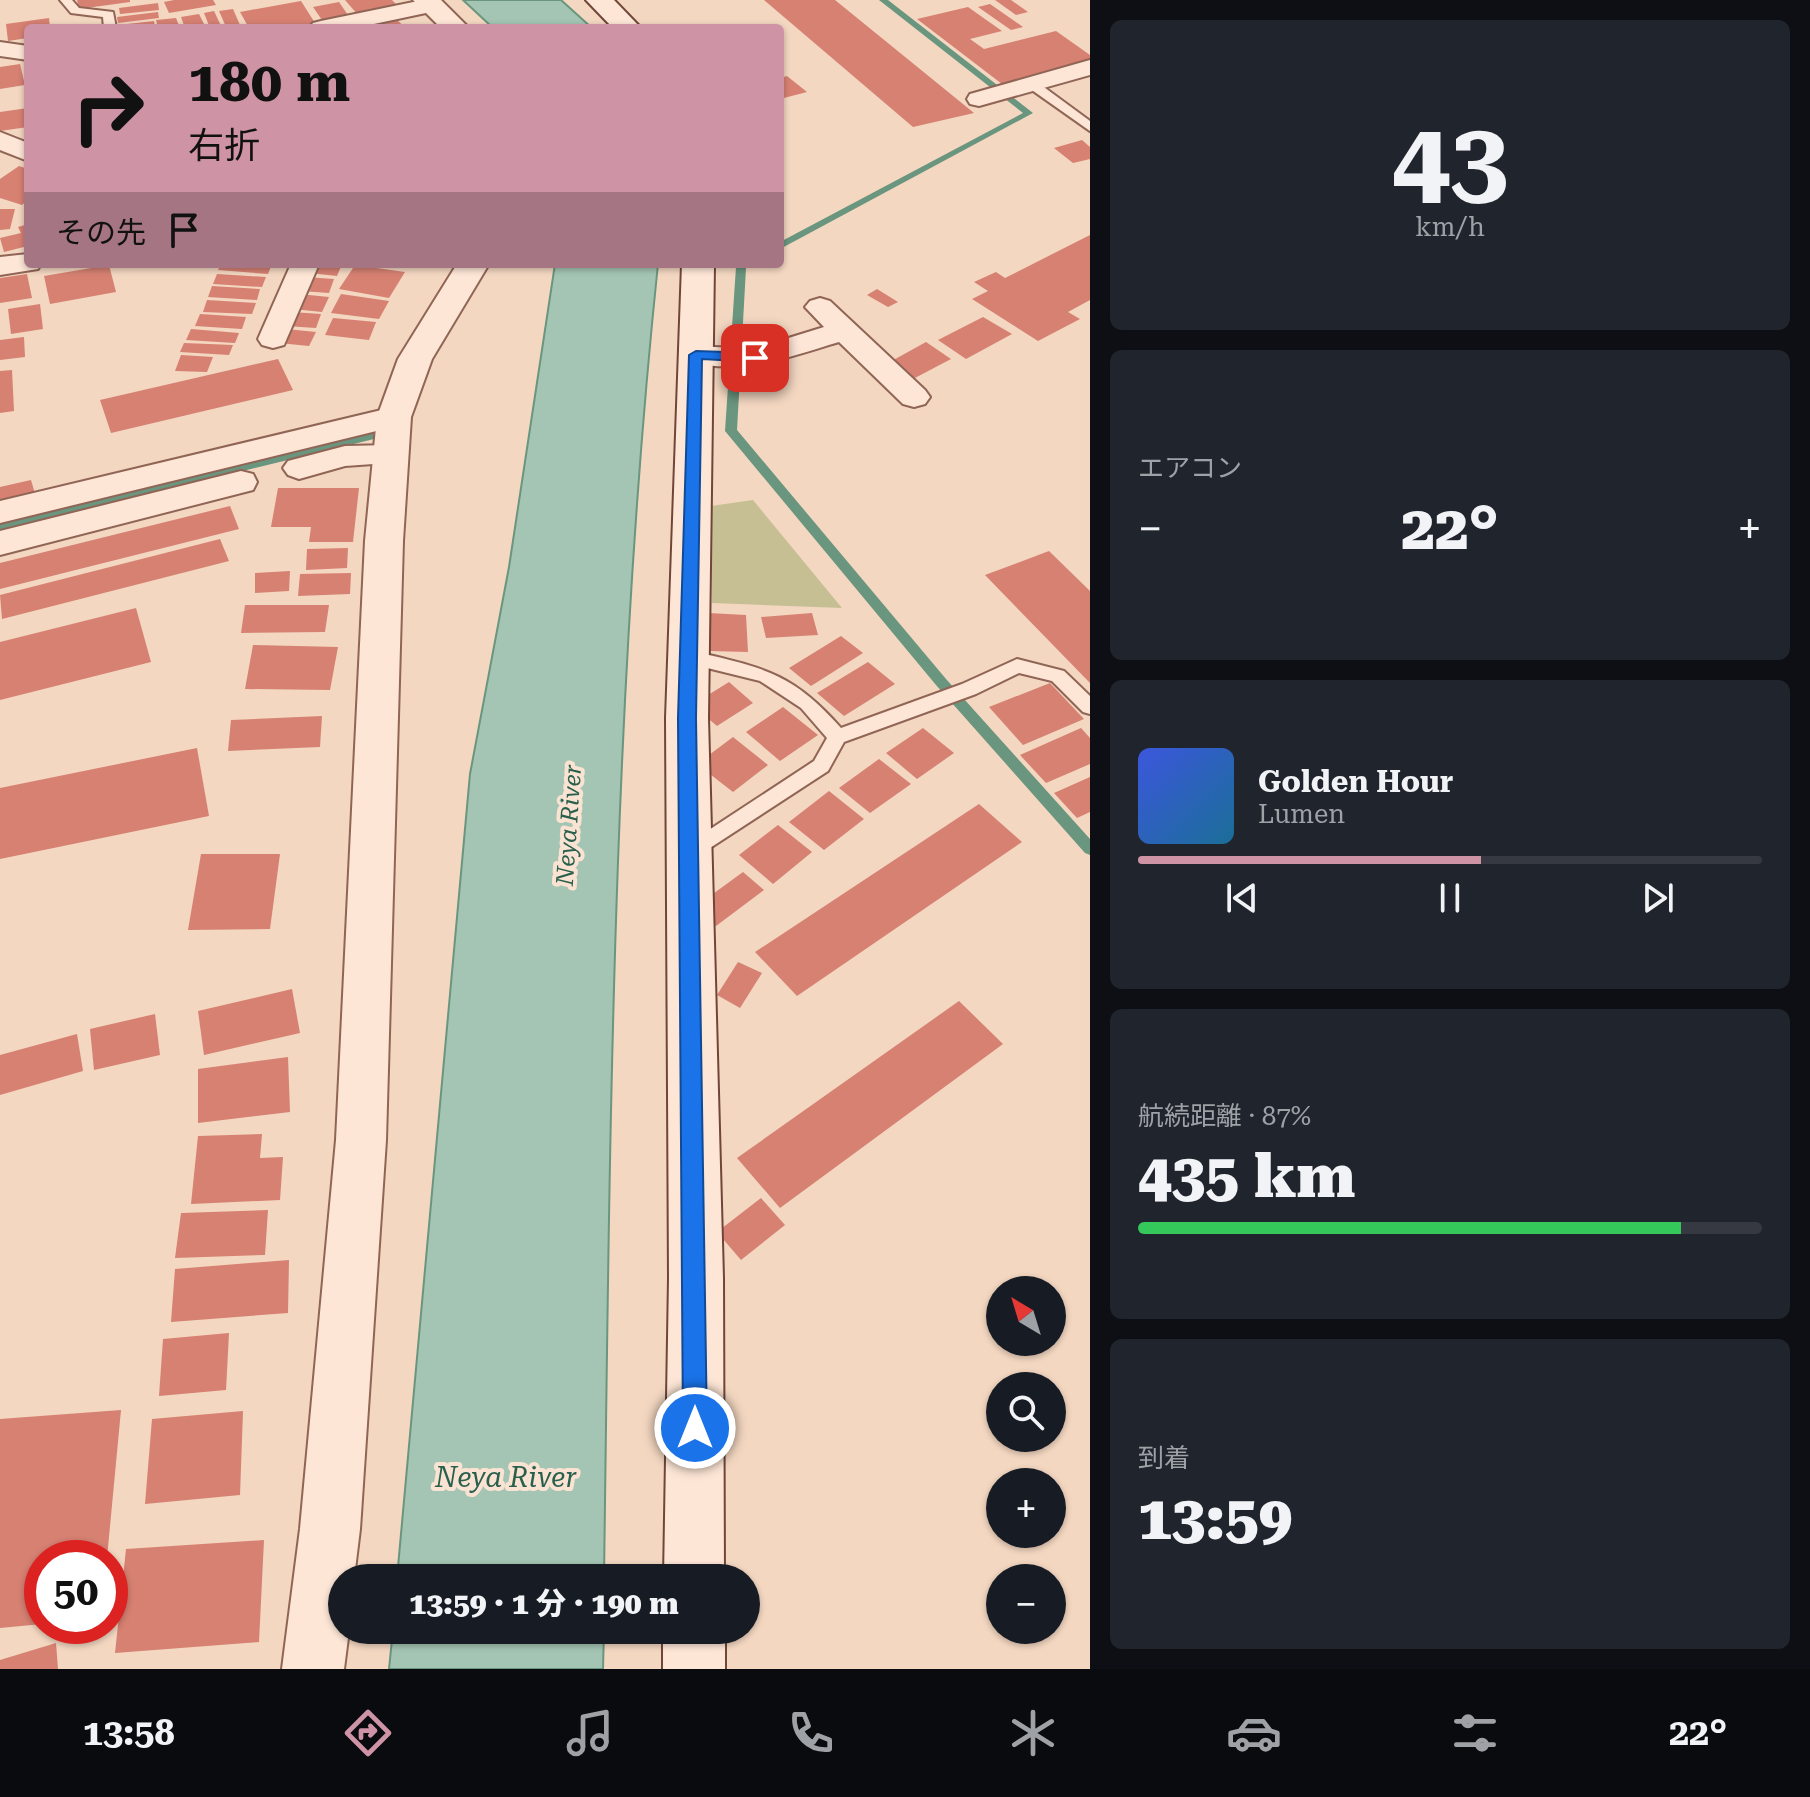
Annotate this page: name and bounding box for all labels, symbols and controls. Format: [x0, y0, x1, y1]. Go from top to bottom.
text: 180 m [188, 49, 350, 115]
icon: right [56, 56, 160, 160]
text: 43 [1392, 99, 1508, 220]
text: 右折 [188, 125, 260, 167]
icon: arrive [162, 208, 206, 252]
text: km/h [1415, 212, 1485, 242]
text: その先 [56, 215, 146, 250]
pin [721, 324, 789, 392]
icon: arrive [733, 336, 777, 380]
text: エアコン [1138, 453, 1242, 483]
text: 22° [1401, 493, 1499, 564]
text: − [1138, 503, 1163, 555]
text: + [1737, 503, 1762, 555]
water label: Neya River [551, 763, 587, 888]
text: Golden Hour [1258, 764, 1453, 799]
text: Lumen [1258, 799, 1345, 829]
icon: previous [1220, 876, 1264, 920]
icon: pause [1428, 876, 1472, 920]
icon: next [1636, 876, 1680, 920]
text: 航続距離 · 87% [1138, 1101, 1311, 1131]
text: 435 km [1138, 1141, 1355, 1212]
north arrow [986, 1276, 1066, 1356]
map controls [986, 1276, 1066, 1644]
button: search [986, 1372, 1066, 1452]
position arrow [653, 1386, 737, 1470]
text: 到着 [1138, 1443, 1190, 1473]
water label: Neya River [434, 1461, 577, 1494]
button: + [986, 1468, 1066, 1548]
text: 13:59 [1138, 1483, 1292, 1554]
speed limit sign: 50 [24, 1540, 128, 1644]
button: − [986, 1564, 1066, 1644]
text: 13:59 · 1 分 · 190 m [409, 1586, 679, 1621]
icon: directions [340, 1705, 396, 1761]
icon: music [562, 1705, 618, 1761]
icon: phone [783, 1705, 839, 1761]
icon: climate [1005, 1705, 1061, 1761]
icon: car [1226, 1705, 1282, 1761]
icon: filters [1447, 1705, 1503, 1761]
text: 13:58 [83, 1712, 175, 1754]
text: 22° [1669, 1712, 1727, 1754]

